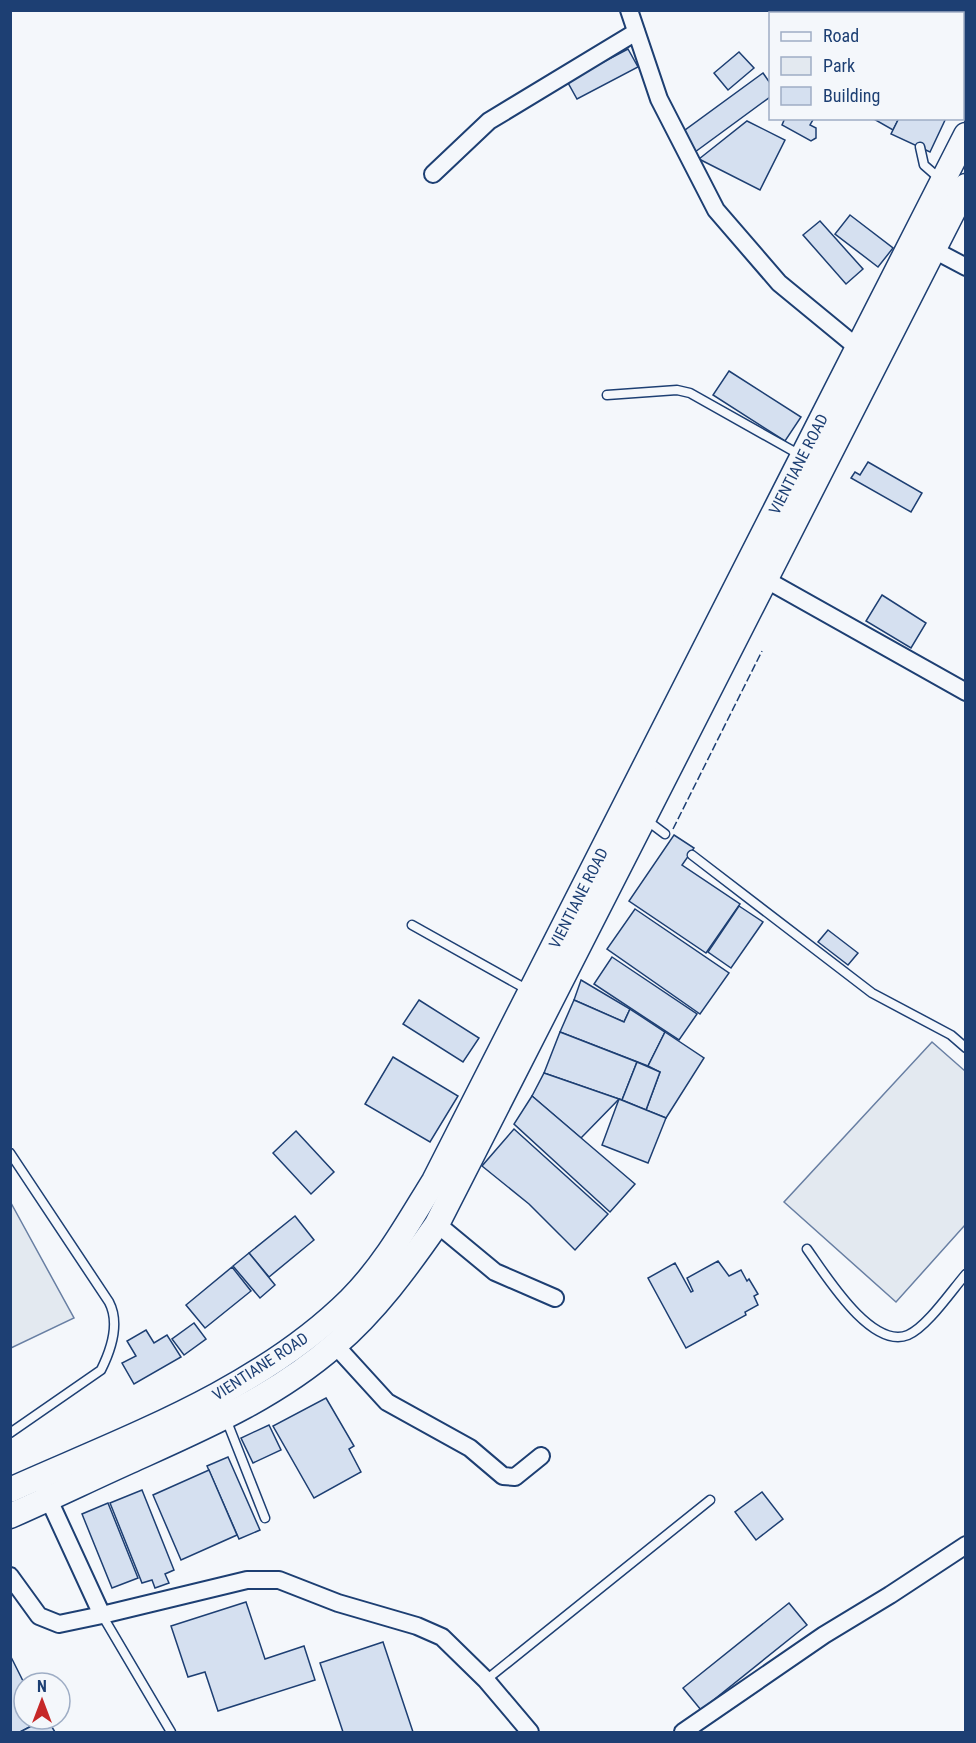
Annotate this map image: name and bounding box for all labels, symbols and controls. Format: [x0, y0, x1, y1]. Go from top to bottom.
legend [769, 12, 964, 120]
text: Road [823, 25, 859, 46]
text: Park [823, 55, 855, 76]
text: Building [823, 85, 880, 106]
street label: VIENTIANE ROAD [765, 411, 832, 518]
street label: VIENTIANE ROAD [545, 845, 612, 952]
street label: VIENTIANE ROAD [209, 1328, 312, 1404]
north arrow [12, 1671, 72, 1731]
text: N [37, 1677, 47, 1696]

